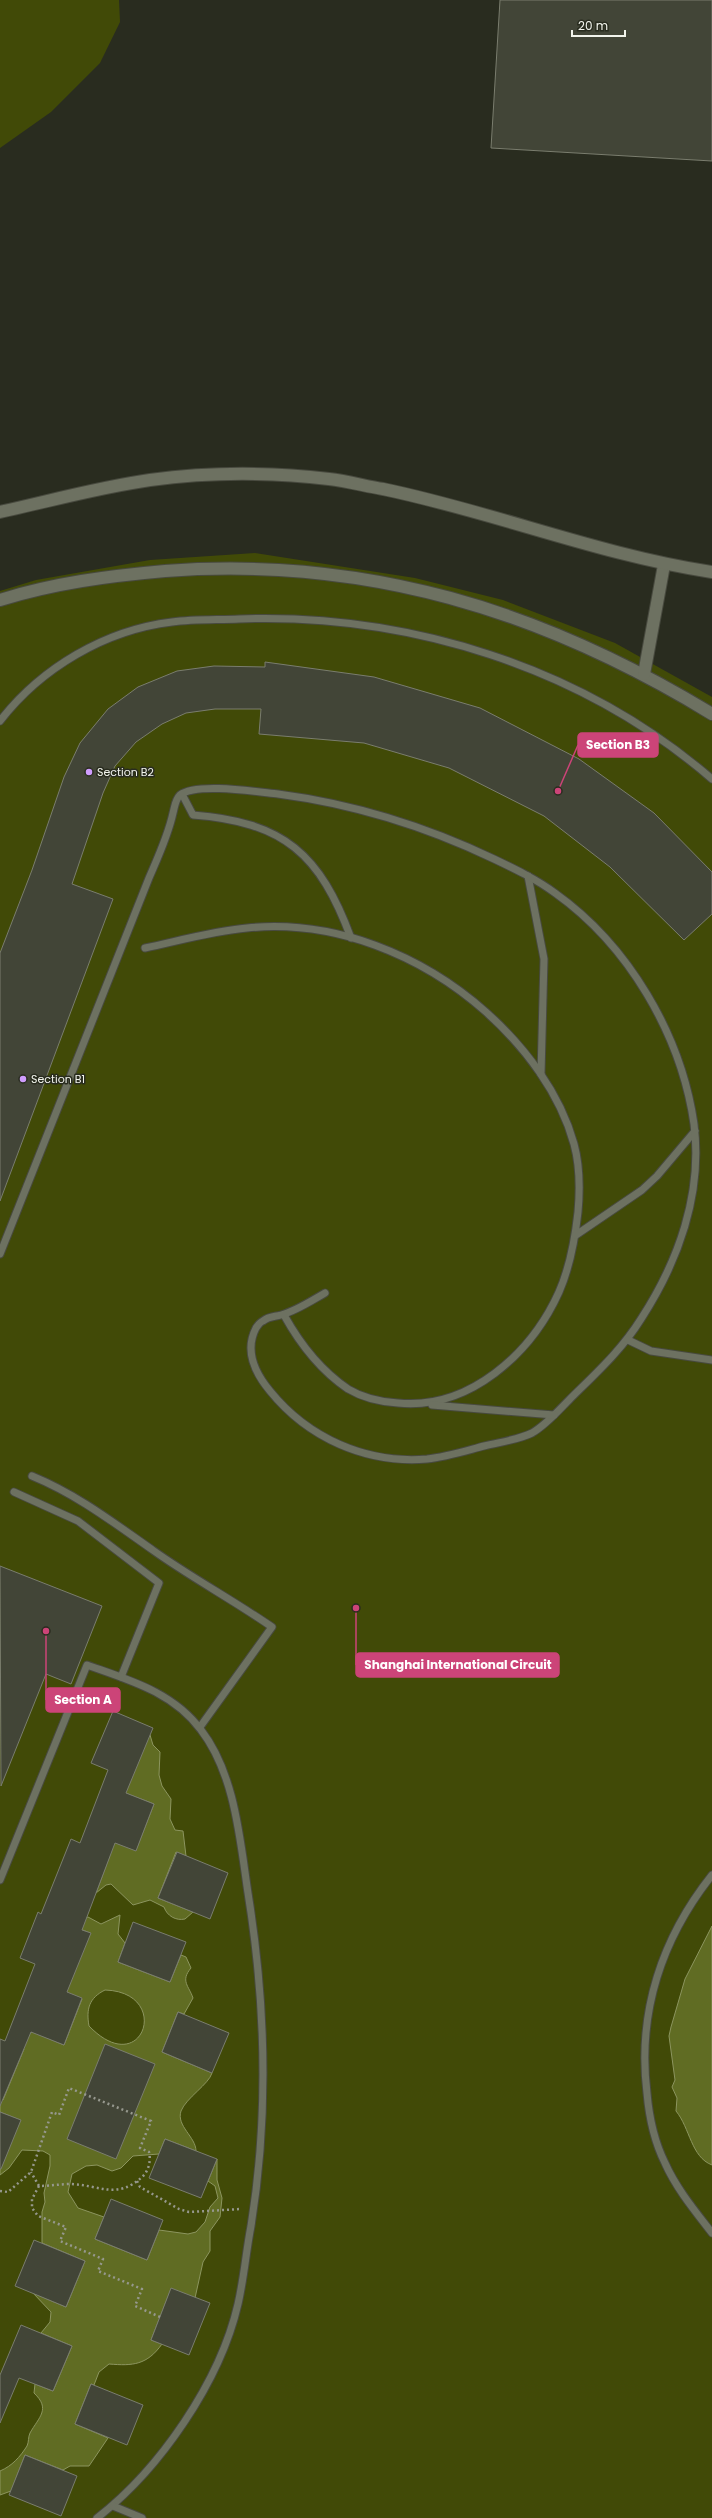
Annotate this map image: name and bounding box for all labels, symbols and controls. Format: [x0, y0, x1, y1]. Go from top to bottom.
scale bar [572, 12, 625, 38]
text: 20 m [578, 17, 608, 34]
callout: Section B3 [578, 733, 658, 757]
text: Section B3 [586, 736, 650, 753]
place label: Section B2 [97, 764, 154, 780]
marker: Section B2 [84, 767, 94, 777]
place label: Section B1 [31, 1071, 85, 1087]
marker: Section B1 [18, 1074, 28, 1084]
callout: Shanghai International Circuit [356, 1653, 559, 1677]
text: Shanghai International Circuit [364, 1656, 552, 1673]
callout: Section A [46, 1688, 120, 1712]
text: Section A [54, 1691, 112, 1708]

